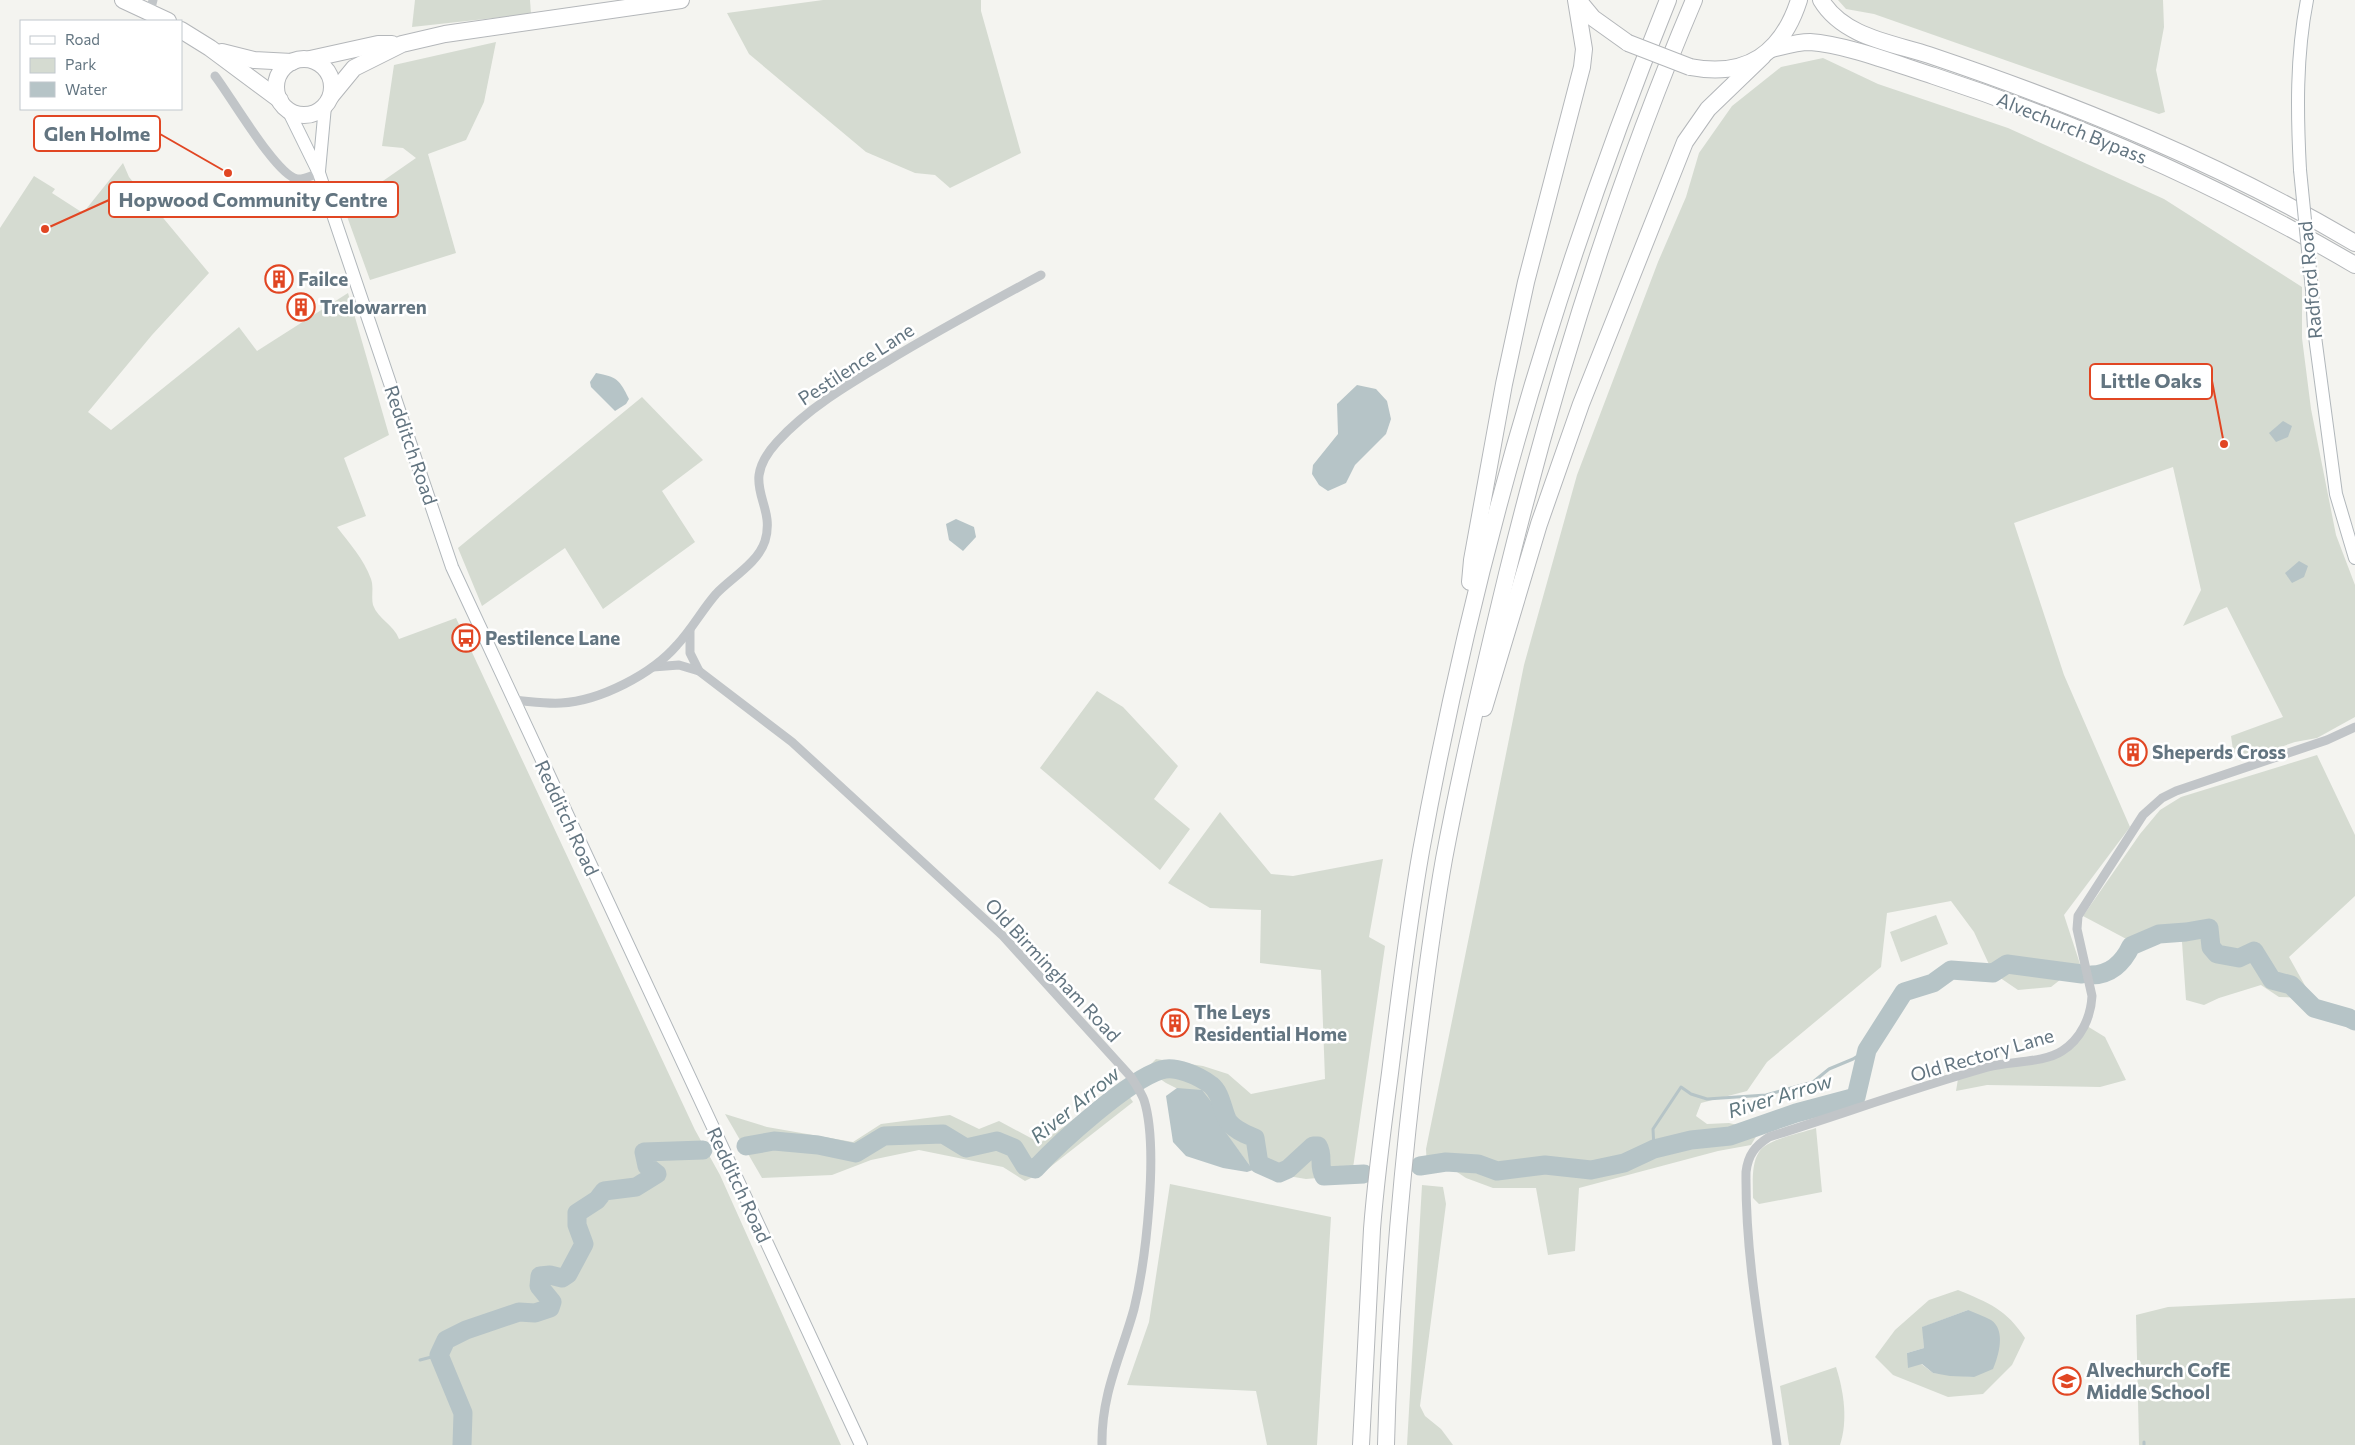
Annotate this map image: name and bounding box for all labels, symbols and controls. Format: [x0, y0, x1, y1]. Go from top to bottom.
legend [20, 20, 182, 110]
text: Road [65, 30, 100, 48]
text: Park [65, 55, 96, 73]
text: Water [65, 80, 107, 98]
street label: Alvechurch Bypass [1994, 87, 2151, 168]
callout: Glen Holme [34, 116, 160, 151]
text: Glen Holme [44, 121, 150, 145]
callout: Hopwood Community Centre [109, 182, 398, 217]
text: Hopwood Community Centre [118, 187, 388, 211]
street label: Radford Road [2293, 220, 2326, 340]
building icon: Failce [264, 264, 294, 294]
place label: Failce [298, 267, 348, 290]
building icon: Trelowarren [286, 292, 316, 322]
place label: Trelowarren [320, 295, 427, 318]
street label: Pestilence Lane [794, 318, 918, 410]
callout: Little Oaks [2090, 364, 2212, 399]
text: Little Oaks [2100, 368, 2202, 392]
street label: Redditch Road [380, 382, 443, 508]
bus stop icon: Pestilence Lane [451, 623, 481, 653]
place label: Pestilence Lane [485, 626, 620, 649]
building icon: Sheperds Cross [2118, 737, 2148, 767]
place label: Sheperds Cross [2152, 740, 2286, 763]
street label: Redditch Road [531, 756, 604, 879]
street label: Old Birmingham Road [981, 893, 1126, 1046]
place label: The Leys Residential Home [1194, 1000, 1347, 1045]
building icon: The Leys Residential Home [1160, 1008, 1190, 1038]
street label: Old Rectory Lane [1907, 1023, 2056, 1086]
water label: River Arrow [1025, 1060, 1125, 1147]
water label: River Arrow [1725, 1068, 1836, 1122]
street label: Redditch Road [703, 1123, 776, 1246]
place label: Alvechurch CofE Middle School [2086, 1358, 2231, 1403]
school or university icon: Alvechurch CofE Middle School [2052, 1366, 2082, 1396]

